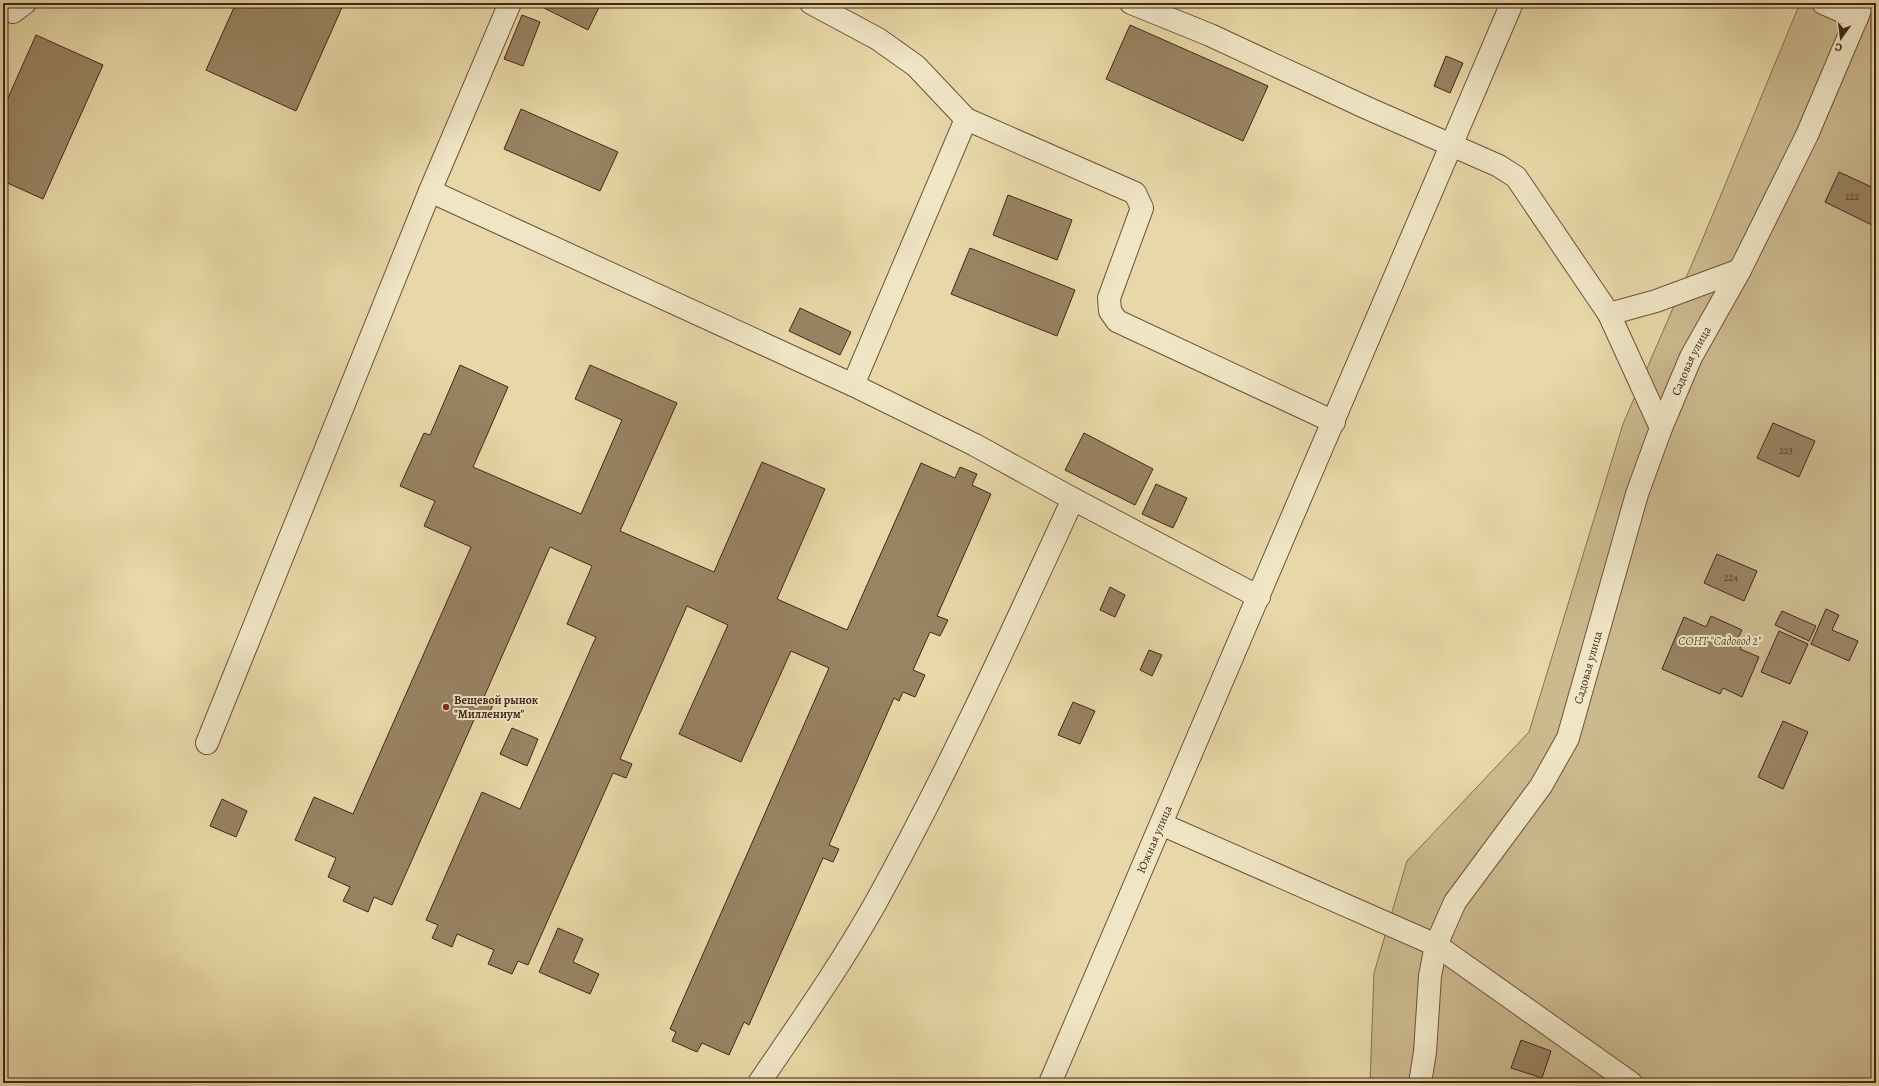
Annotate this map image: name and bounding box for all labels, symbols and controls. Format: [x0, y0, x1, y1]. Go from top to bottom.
north arrow [1821, 18, 1861, 58]
text: С [1833, 39, 1844, 55]
house number: 222 [1845, 190, 1859, 203]
street label: Садовая улица [1668, 323, 1715, 398]
house number: 223 [1779, 444, 1793, 457]
house number: 224 [1724, 571, 1738, 584]
street label: Садовая улица [1570, 629, 1606, 706]
park label: СОНТ "Садовод 2" [1678, 633, 1762, 649]
place label: Вещевой рынок "Миллениум" [454, 692, 539, 722]
marker: Вещевой рынок "Миллениум" [441, 702, 451, 712]
street label: Южная улица [1133, 802, 1176, 876]

